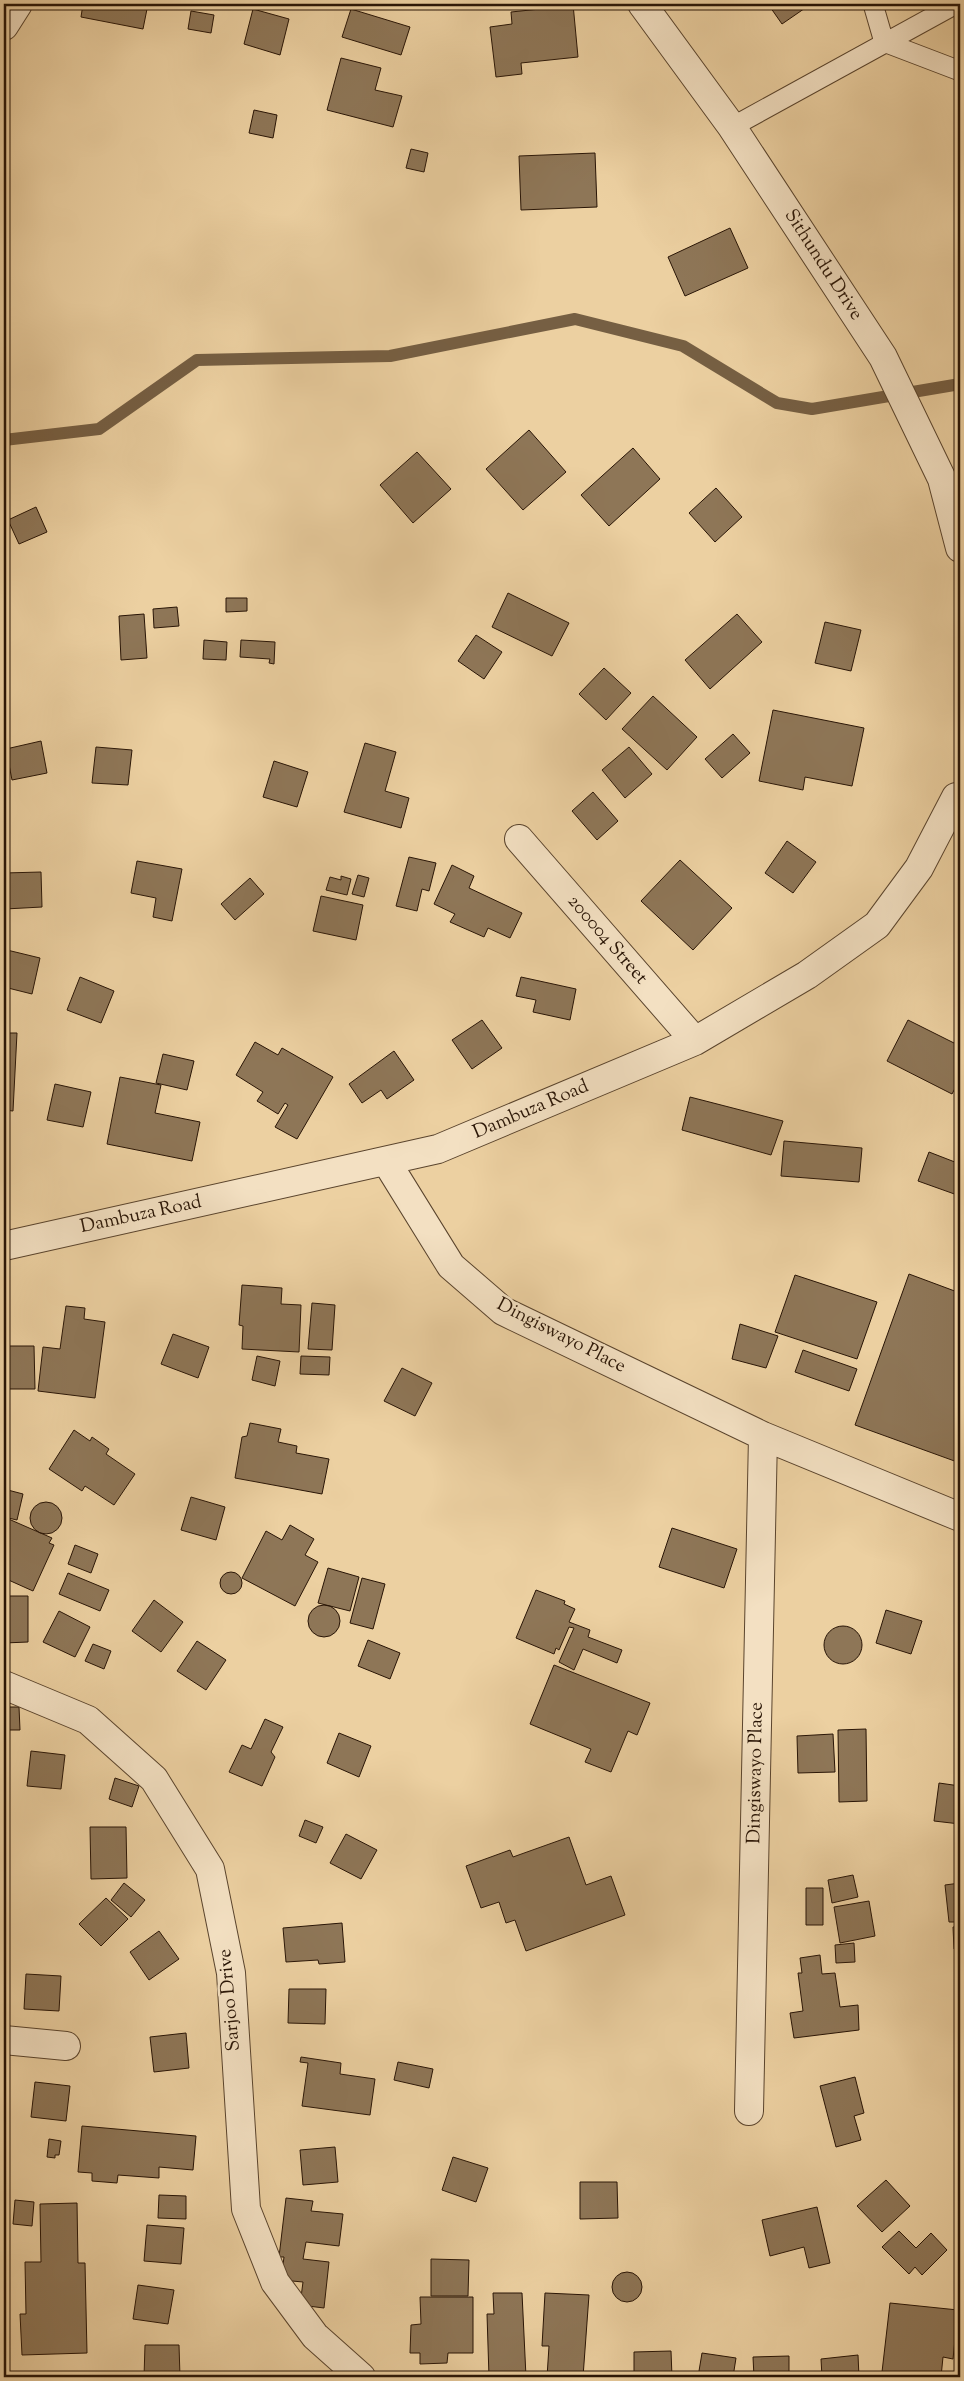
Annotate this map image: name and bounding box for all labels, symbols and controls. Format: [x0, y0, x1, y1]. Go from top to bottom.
street label: Sithundu Drive [777, 204, 869, 326]
street label: 200004 Street [560, 889, 654, 991]
street label: Dambuza Road [469, 1073, 593, 1147]
street label: Dambuza Road [78, 1189, 204, 1241]
street label: Dingiswayo Place [492, 1292, 630, 1380]
street label: Dingiswayo Place [741, 1702, 771, 1844]
street label: Sarjoo Drive [212, 1947, 248, 2052]

